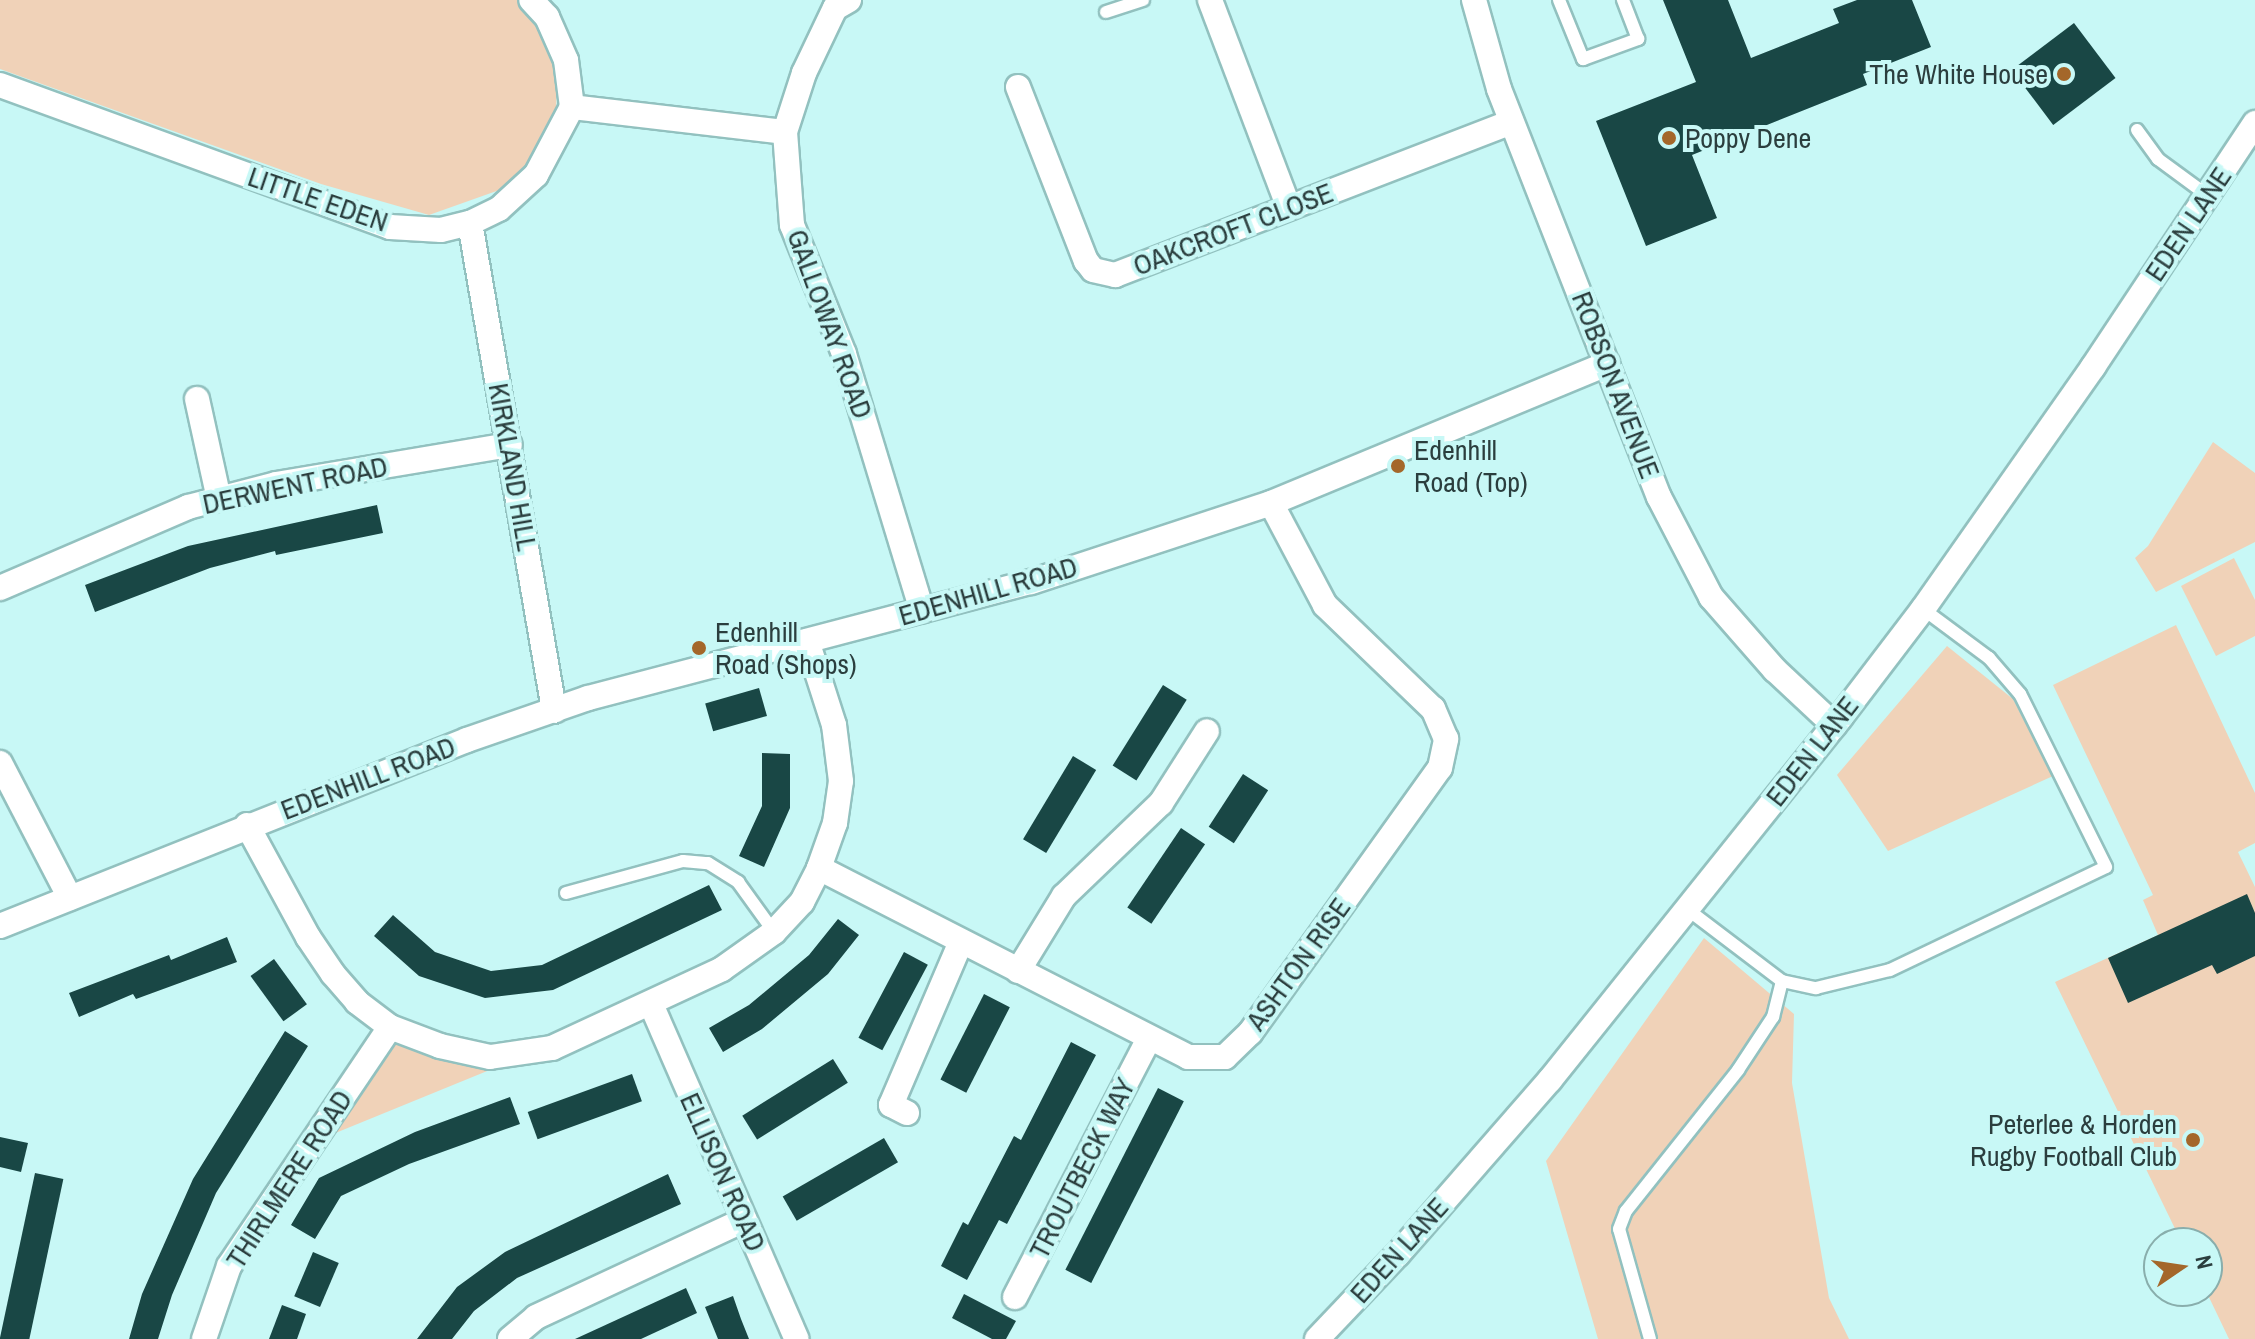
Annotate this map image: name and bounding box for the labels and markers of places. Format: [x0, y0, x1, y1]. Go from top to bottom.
place label: The White House [1869, 57, 2048, 91]
marker: The White House [2055, 65, 2073, 83]
place label: Poppy Dene [1685, 121, 1811, 155]
marker: Poppy Dene [1660, 129, 1678, 147]
place label: Edenhill Road (Top) [1414, 433, 1528, 499]
marker: Edenhill Road (Top) [1389, 457, 1407, 475]
place label: Edenhill Road (Shops) [715, 615, 857, 681]
marker: Edenhill Road (Shops) [690, 639, 708, 657]
place label: Peterlee & Horden Rugby Football Club [1970, 1107, 2177, 1173]
marker: Peterlee & Horden Rugby Football Club [2184, 1131, 2202, 1149]

